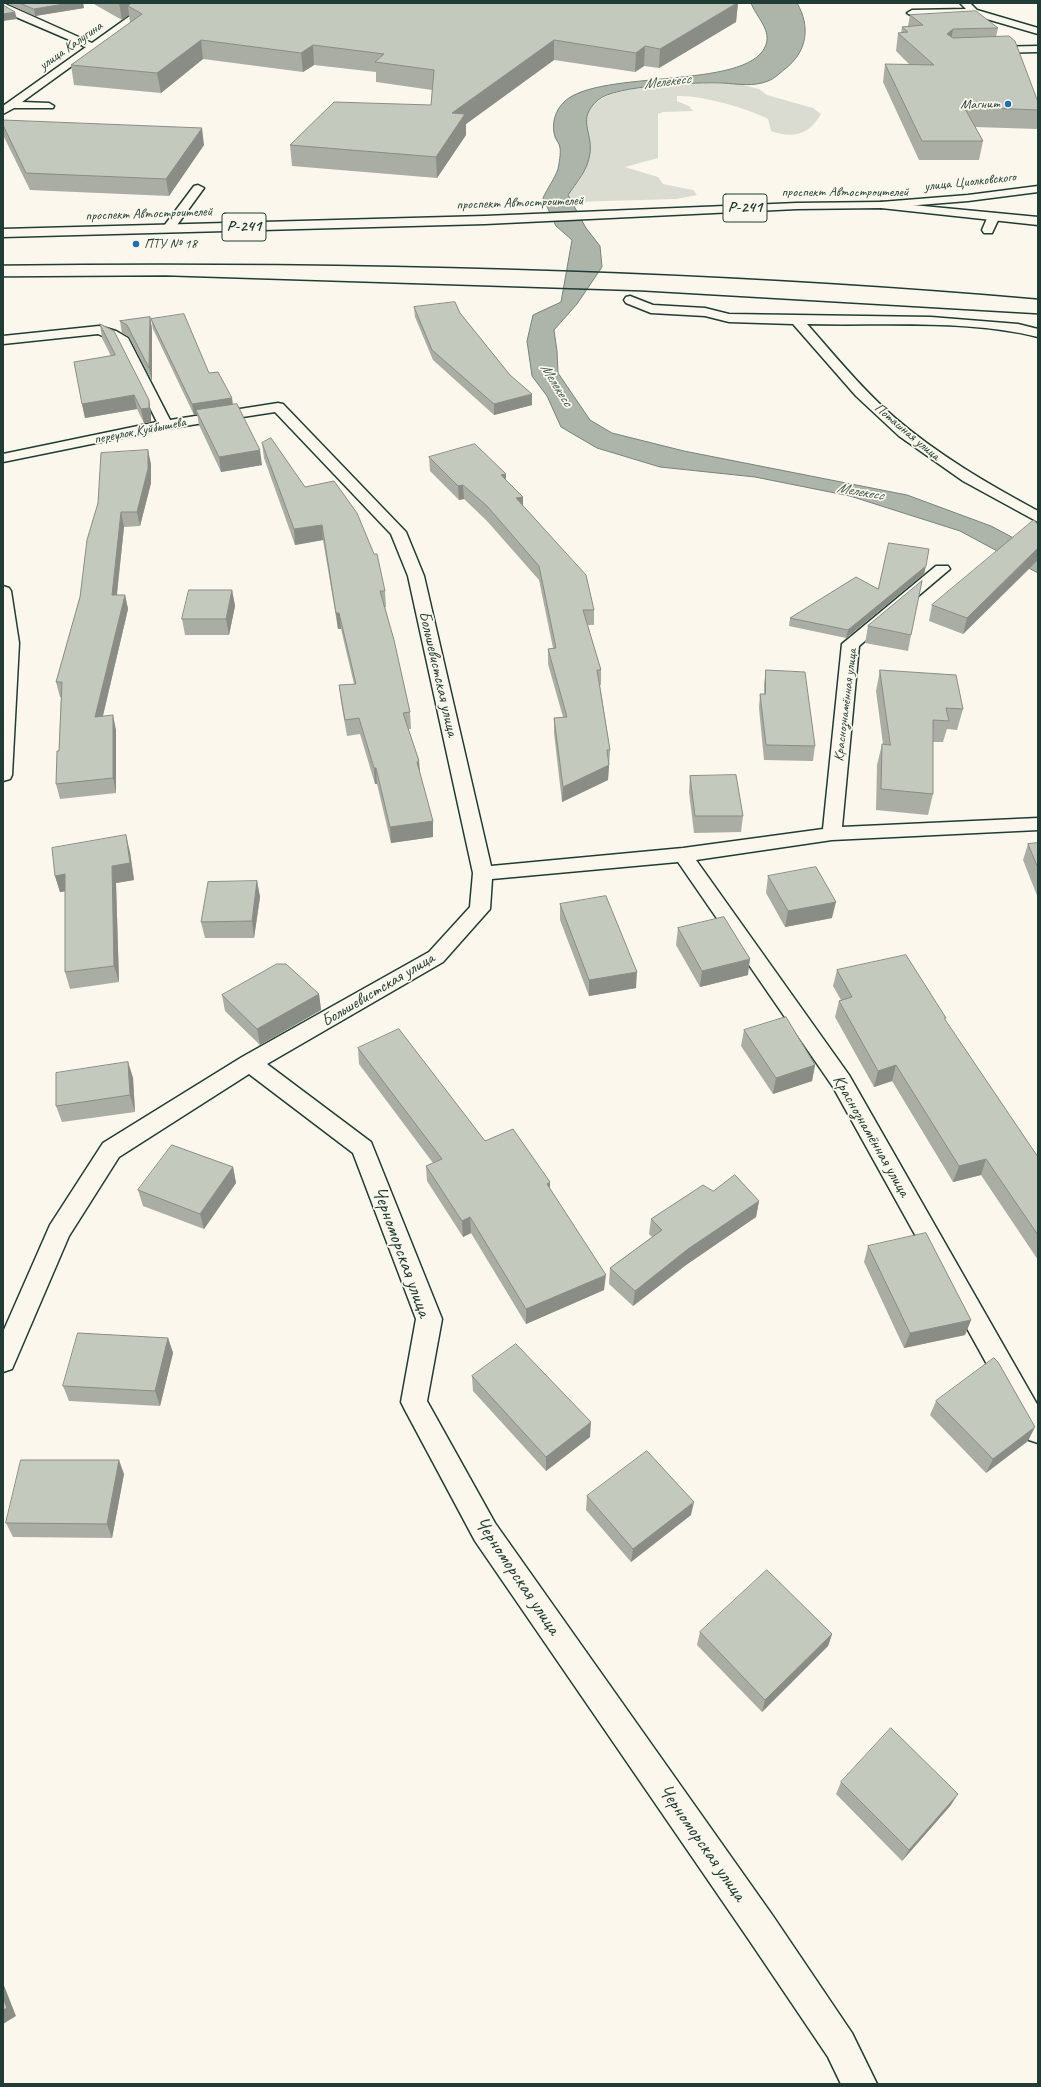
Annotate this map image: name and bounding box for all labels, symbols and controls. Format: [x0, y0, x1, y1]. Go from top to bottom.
street label: улица Калугина [36, 18, 106, 74]
water label: Мелекесс [643, 70, 691, 94]
place label: Магнит [960, 96, 1000, 112]
marker: Магнит [1003, 99, 1013, 109]
street label: улица Циолковского [923, 169, 1017, 195]
street label: проспект Автостроителей [781, 184, 909, 200]
street label: проспект Автостроителей [456, 192, 584, 214]
road number: Р-241 [723, 194, 767, 222]
street label: проспект Автостроителей [85, 203, 213, 225]
road number: Р-241 [222, 213, 266, 241]
place label: ПТУ № 18 [144, 236, 197, 252]
marker: ПТУ № 18 [131, 239, 141, 249]
water label: Мелекесс [536, 360, 576, 410]
street label: Поташная улица [871, 400, 943, 464]
street label: переулок Куйбышева [93, 414, 187, 448]
water label: Мелекесс [835, 479, 885, 505]
street label: Большевистская улица [414, 609, 462, 739]
street label: Краснознамённая улица [831, 648, 861, 762]
street label: Большевистская улица [318, 948, 438, 1032]
street label: Краснознамённая улица [828, 1071, 914, 1201]
street label: Черноморская улица [366, 1183, 436, 1321]
street label: Черноморская улица [469, 1512, 565, 1640]
street label: Черноморская улица [653, 1780, 751, 1906]

